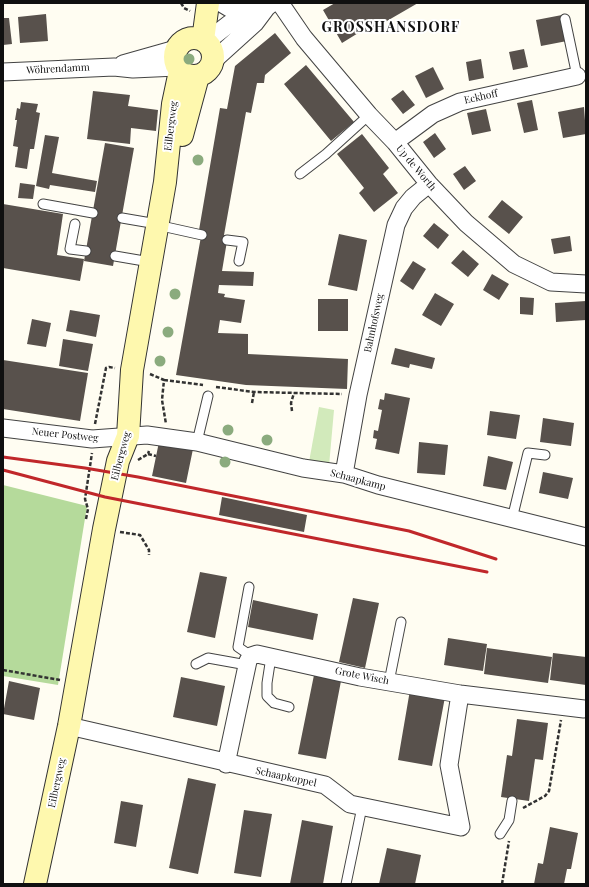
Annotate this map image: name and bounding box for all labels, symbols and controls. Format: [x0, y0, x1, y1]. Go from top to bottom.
district label: GROSSHANSDORF [322, 20, 460, 36]
street label: Wöhrendamm [26, 61, 90, 77]
street label: Eckhoff [463, 87, 499, 107]
street label: Eilbergweg [162, 100, 180, 152]
street label: Up de Worth [393, 143, 439, 193]
street label: Bahnhofsweg [362, 292, 386, 354]
street label: Neuer Postweg [31, 426, 99, 444]
street label: Eilbergweg [109, 430, 133, 482]
street label: Schaapkamp [329, 467, 387, 493]
street label: Grote Wisch [334, 665, 390, 687]
street label: Eilbergweg [46, 757, 68, 809]
street label: Schaapkoppel [254, 765, 318, 789]

